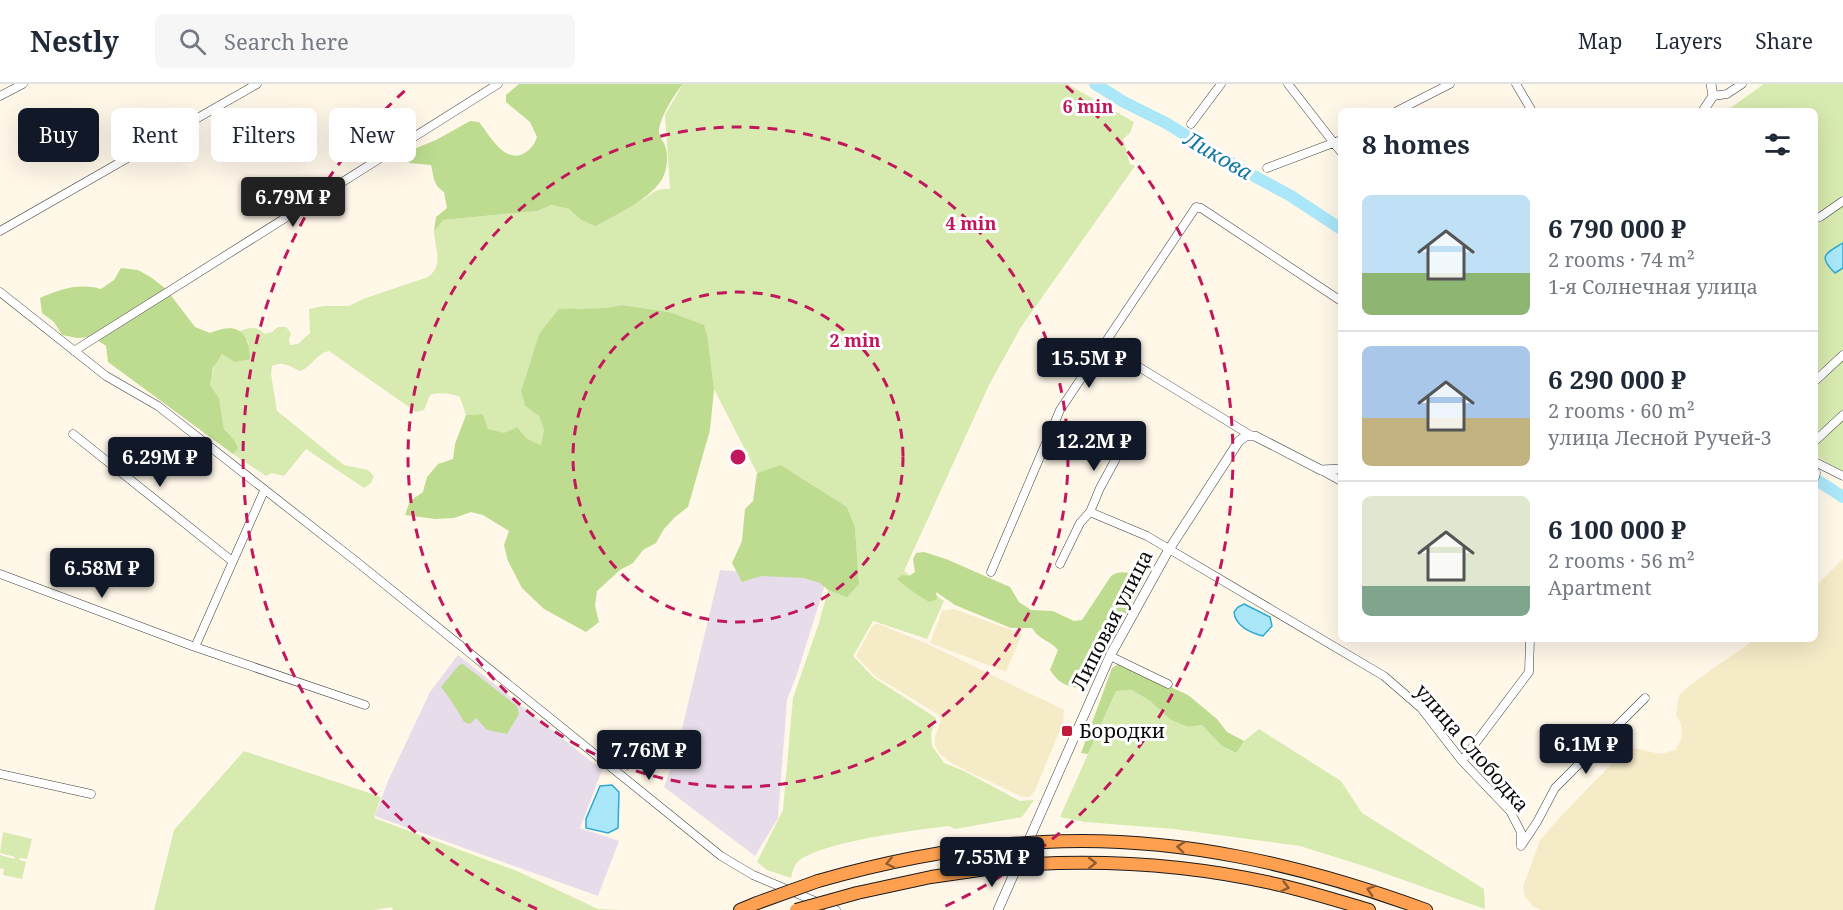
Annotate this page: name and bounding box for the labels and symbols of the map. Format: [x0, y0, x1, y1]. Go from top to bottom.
text: 6 min [1063, 94, 1113, 118]
water label: Ликова [1178, 124, 1258, 186]
pin: 6.79M ₽ [238, 177, 348, 228]
text: 4 min [946, 211, 996, 235]
text: 2 min [830, 328, 880, 352]
pin: 15.5M ₽ [1034, 338, 1144, 389]
pin: 12.2M ₽ [1039, 421, 1149, 472]
pin: 6.29M ₽ [105, 437, 215, 488]
centre of rings [728, 447, 748, 467]
street label: Липовая улица [1065, 545, 1158, 694]
pin: 6.58M ₽ [47, 548, 157, 599]
street label: улица Слободка [1409, 678, 1536, 818]
place label: Бородки [1079, 717, 1165, 744]
marker: Бородки [1060, 724, 1074, 738]
pin: 6.1M ₽ [1537, 724, 1635, 775]
pin: 7.76M ₽ [594, 730, 704, 781]
pin: 7.55M ₽ [937, 837, 1047, 888]
one-way arrow [1177, 841, 1186, 854]
one-way arrow [886, 855, 896, 868]
one-way arrow [1088, 857, 1097, 869]
one-way arrow [1280, 879, 1290, 892]
one-way arrow [1366, 885, 1377, 897]

